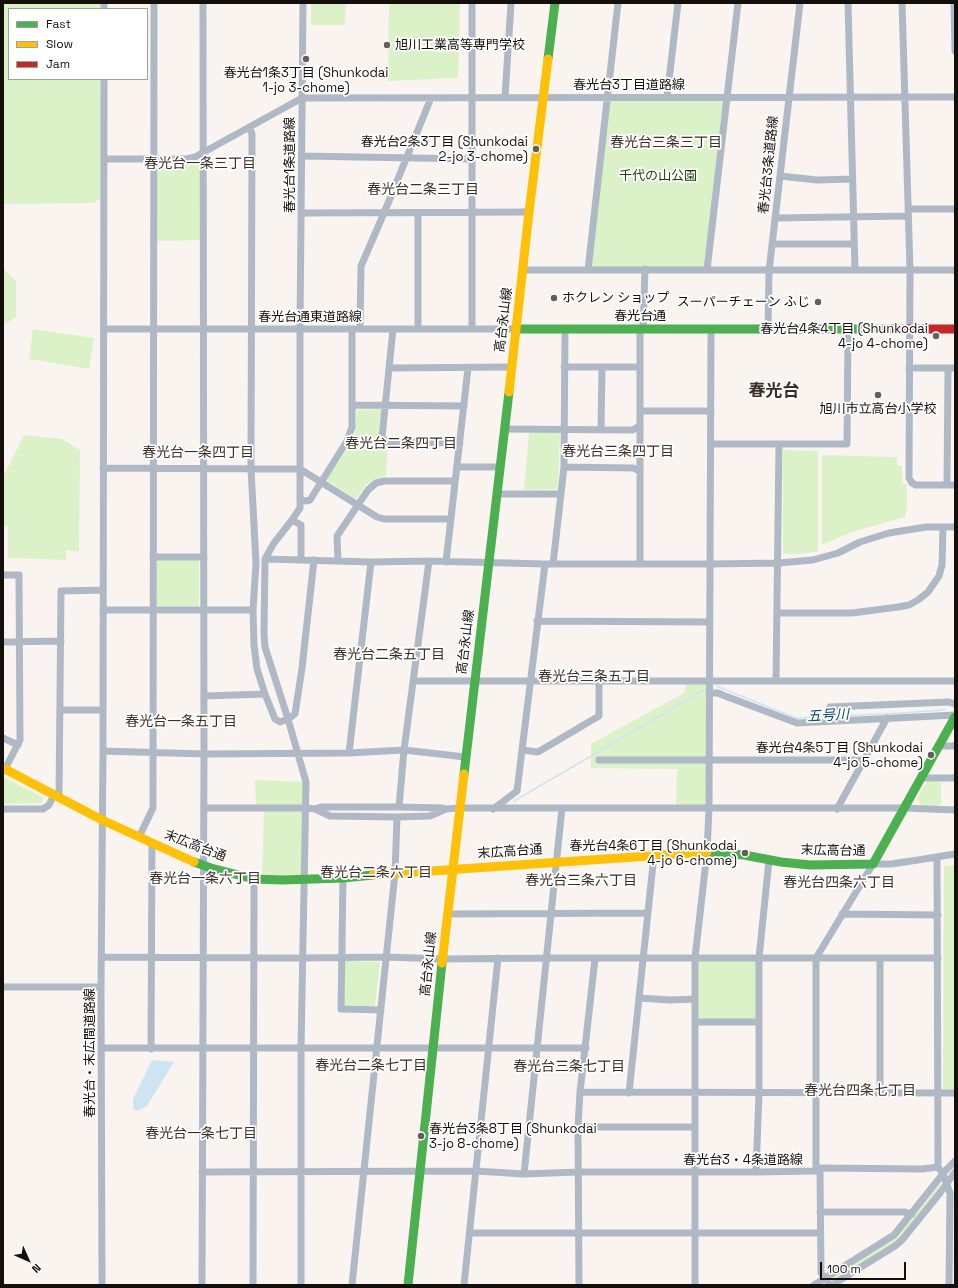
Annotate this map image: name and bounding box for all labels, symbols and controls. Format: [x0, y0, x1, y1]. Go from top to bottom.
legend [8, 8, 148, 80]
text: Fast [46, 16, 71, 32]
text: Slow [46, 36, 73, 52]
place label: 旭川工業高等専門学校 [395, 37, 525, 53]
marker: 旭川工業高等専門学校 [382, 40, 392, 50]
marker: 春光台1条3丁目 (Shunkodai 1-jo 3-chome) [301, 54, 311, 64]
text: Jam [46, 56, 70, 72]
place label: 春光台1条3丁目 (Shunkodai 1-jo 3-chome) [224, 65, 388, 96]
street label: 春光台3丁目道路線 [573, 77, 685, 93]
street label: 春光台3条道路線 [756, 115, 782, 215]
street label: 春光台1条道路線 [282, 117, 298, 213]
place label: 春光台2条3丁目 (Shunkodai 2-jo 3-chome) [361, 134, 528, 165]
district label: 春光台三条三丁目 [610, 135, 722, 151]
marker: 春光台2条3丁目 (Shunkodai 2-jo 3-chome) [531, 144, 541, 154]
district label: 春光台一条三丁目 [144, 156, 256, 172]
park label: 千代の山公園 [619, 168, 697, 184]
district label: 春光台二条三丁目 [367, 182, 479, 198]
street label: 高台永山線 [492, 287, 516, 353]
place label: ホクレン ショップ [562, 290, 669, 306]
marker: ホクレン ショップ [549, 293, 559, 303]
place label: スーパーチェーン ふじ [677, 294, 810, 310]
marker: スーパーチェーン ふじ [813, 297, 823, 307]
street label: 春光台通 [614, 308, 666, 324]
street label: 春光台通東道路線 [258, 309, 362, 325]
place label: 春光台4条4丁目 (Shunkodai 4-jo 4-chome) [760, 321, 928, 352]
marker: 春光台4条4丁目 (Shunkodai 4-jo 4-chome) [931, 331, 941, 341]
district label: 春光台 [749, 381, 799, 401]
marker: 旭川市立高台小学校 [873, 390, 883, 400]
place label: 旭川市立高台小学校 [820, 401, 936, 417]
district label: 春光台二条四丁目 [345, 436, 457, 452]
district label: 春光台三条四丁目 [562, 444, 674, 460]
district label: 春光台一条四丁目 [142, 445, 254, 461]
street label: 高台永山線 [454, 609, 478, 675]
district label: 春光台二条五丁目 [333, 647, 445, 663]
district label: 春光台三条五丁目 [538, 669, 650, 685]
water label: 五号川 [807, 707, 849, 725]
district label: 春光台一条五丁目 [125, 714, 237, 730]
place label: 春光台4条5丁目 (Shunkodai 4-jo 5-chome) [755, 740, 923, 771]
marker: 春光台4条5丁目 (Shunkodai 4-jo 5-chome) [926, 750, 936, 760]
street label: 末広高台通 [162, 827, 228, 865]
place label: 春光台4条6丁目 (Shunkodai 4-jo 6-chome) [569, 838, 737, 869]
street label: 末広高台通 [477, 842, 543, 862]
street label: 末広高台通 [800, 843, 866, 859]
marker: 春光台4条6丁目 (Shunkodai 4-jo 6-chome) [740, 848, 750, 858]
district label: 春光台二条六丁目 [320, 865, 432, 881]
district label: 春光台一条六丁目 [149, 871, 261, 887]
district label: 春光台三条六丁目 [525, 873, 637, 889]
district label: 春光台四条六丁目 [783, 875, 895, 891]
street label: 高台永山線 [418, 931, 440, 997]
street label: 春光台・末広間道路線 [82, 988, 98, 1118]
district label: 春光台二条七丁目 [315, 1058, 427, 1074]
district label: 春光台三条七丁目 [513, 1059, 625, 1075]
district label: 春光台四条七丁目 [804, 1083, 916, 1099]
place label: 春光台3条8丁目 (Shunkodai 3-jo 8-chome) [429, 1121, 597, 1152]
district label: 春光台一条七丁目 [145, 1126, 257, 1142]
marker: 春光台3条8丁目 (Shunkodai 3-jo 8-chome) [416, 1131, 426, 1141]
street label: 春光台3・4条道路線 [683, 1152, 803, 1168]
north arrow [8, 1240, 48, 1280]
scale bar [822, 1254, 908, 1280]
text: N [29, 1261, 44, 1276]
text: 100 m [827, 1261, 861, 1277]

